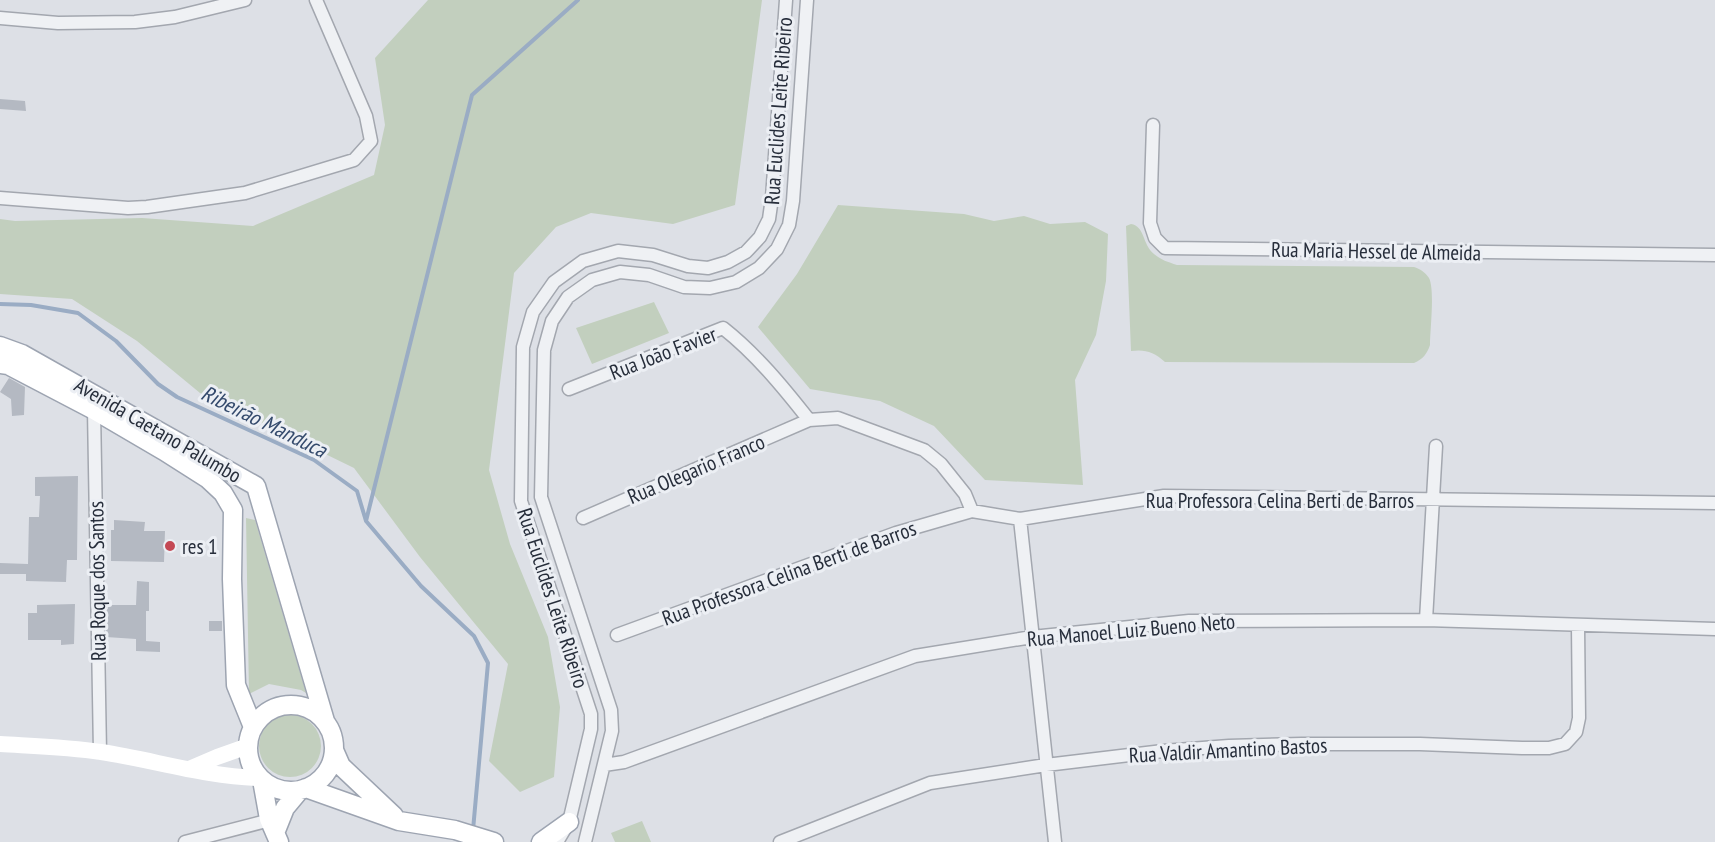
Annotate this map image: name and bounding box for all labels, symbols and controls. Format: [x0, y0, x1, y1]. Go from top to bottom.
street label: Rua Euclides Leite Ribeiro [758, 16, 798, 206]
street label: Rua Maria Hessel de Almeida [1271, 236, 1481, 266]
street label: Rua João Favier [606, 320, 720, 386]
street label: Avenida Caetano Palumbo [70, 371, 246, 489]
water label: Ribeirão Manduca [197, 379, 332, 464]
street label: Rua Olegario Franco [623, 428, 769, 510]
street label: Rua Professora Celina Berti de Barros [1146, 487, 1414, 514]
street label: Rua Roque dos Santos [82, 501, 112, 661]
street label: Rua Euclides Leite Ribeiro [511, 504, 595, 692]
street label: Rua Professora Celina Berti de Barros [658, 514, 920, 632]
place label: res 1 [182, 533, 217, 560]
marker: res 1 [163, 539, 177, 553]
street label: Rua Manoel Luiz Bueno Neto [1026, 607, 1236, 653]
street label: Rua Valdir Amantino Bastos [1128, 731, 1328, 769]

